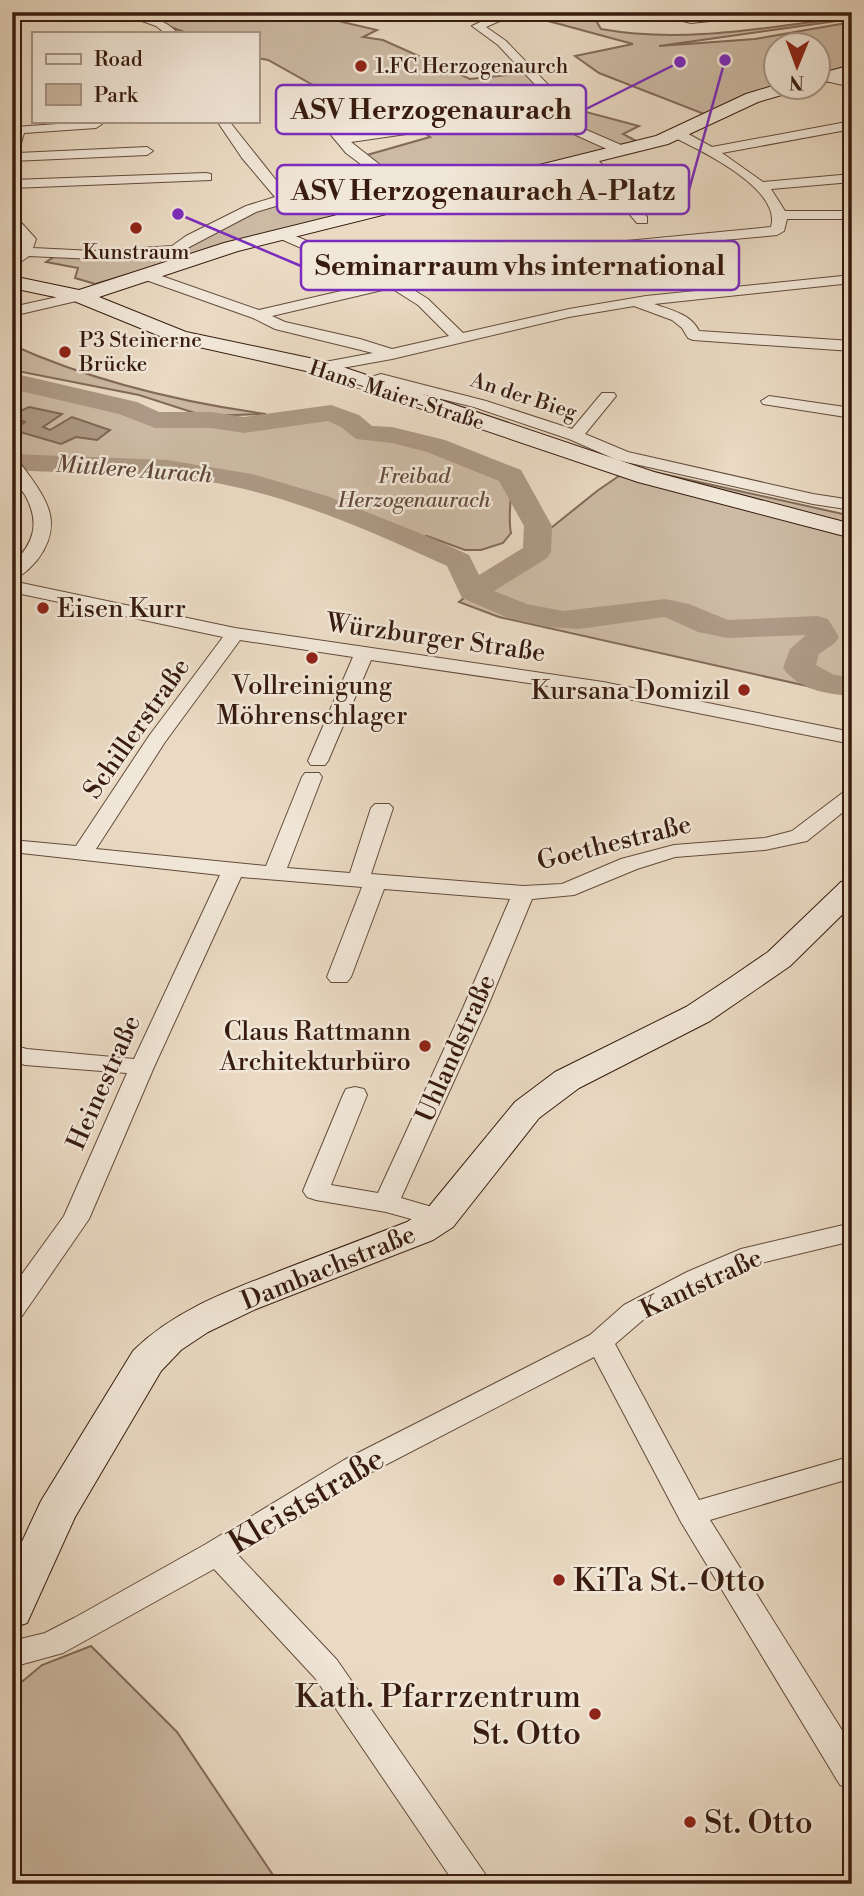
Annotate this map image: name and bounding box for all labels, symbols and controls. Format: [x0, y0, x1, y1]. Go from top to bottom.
legend [32, 32, 259, 122]
north arrow [762, 32, 832, 102]
text: Road [94, 47, 143, 73]
place label: 1.FC Herzogenaurch [375, 54, 569, 80]
marker: 1.FC Herzogenaurch [353, 58, 369, 74]
text: N [789, 70, 804, 94]
text: Park [94, 83, 139, 109]
callout: ASV Herzogenaurach [276, 85, 586, 134]
text: ASV Herzogenaurach [289, 93, 572, 128]
callout: ASV Herzogenaurach A-Platz [277, 165, 689, 214]
text: ASV Herzogenaurach A-Platz [290, 174, 675, 209]
marker: Kunstraum [128, 220, 144, 236]
place label: Kunstraum [83, 240, 189, 266]
callout: Seminarraum vhs international [301, 241, 739, 290]
text: Seminarraum vhs international [315, 249, 725, 284]
place label: P3 Steinerne Brücke [78, 328, 202, 378]
marker: P3 Steinerne Brücke [57, 344, 73, 360]
street label: Hans-Maier-Straße [306, 355, 487, 436]
street label: An der Bieg [466, 367, 580, 426]
water label: Mittlere Aurach [55, 451, 213, 489]
park label: Freibad Herzogenaurach [337, 464, 491, 514]
place label: Eisen Kurr [57, 593, 186, 625]
marker: Eisen Kurr [35, 600, 51, 616]
street label: Würzburger Straße [323, 607, 547, 669]
marker: Vollreinigung Möhrenschlager [304, 650, 320, 666]
street label: Schillerstraße [77, 652, 197, 805]
place label: Vollreinigung Möhrenschlager [217, 670, 407, 732]
place label: Kursana Domizil [531, 675, 730, 707]
marker: Kursana Domizil [736, 682, 752, 698]
street label: Goethestraße [534, 808, 695, 878]
street label: Uhlandstraße [409, 969, 503, 1127]
street label: Heinestraße [60, 1010, 148, 1155]
place label: Claus Rattmann Architekturbüro [219, 1016, 411, 1078]
marker: Claus Rattmann Architekturbüro [417, 1038, 433, 1054]
street label: Dambachstraße [236, 1218, 420, 1317]
street label: Kantstraße [635, 1242, 767, 1326]
street label: Kleiststraße [221, 1439, 392, 1563]
place label: KiTa St.-Otto [573, 1561, 765, 1601]
marker: KiTa St.-Otto [551, 1572, 567, 1588]
place label: Kath. Pfarrzentrum St. Otto [295, 1677, 581, 1754]
marker: Kath. Pfarrzentrum St. Otto [587, 1706, 603, 1722]
place label: St. Otto [704, 1803, 813, 1843]
marker: St. Otto [682, 1814, 698, 1830]

